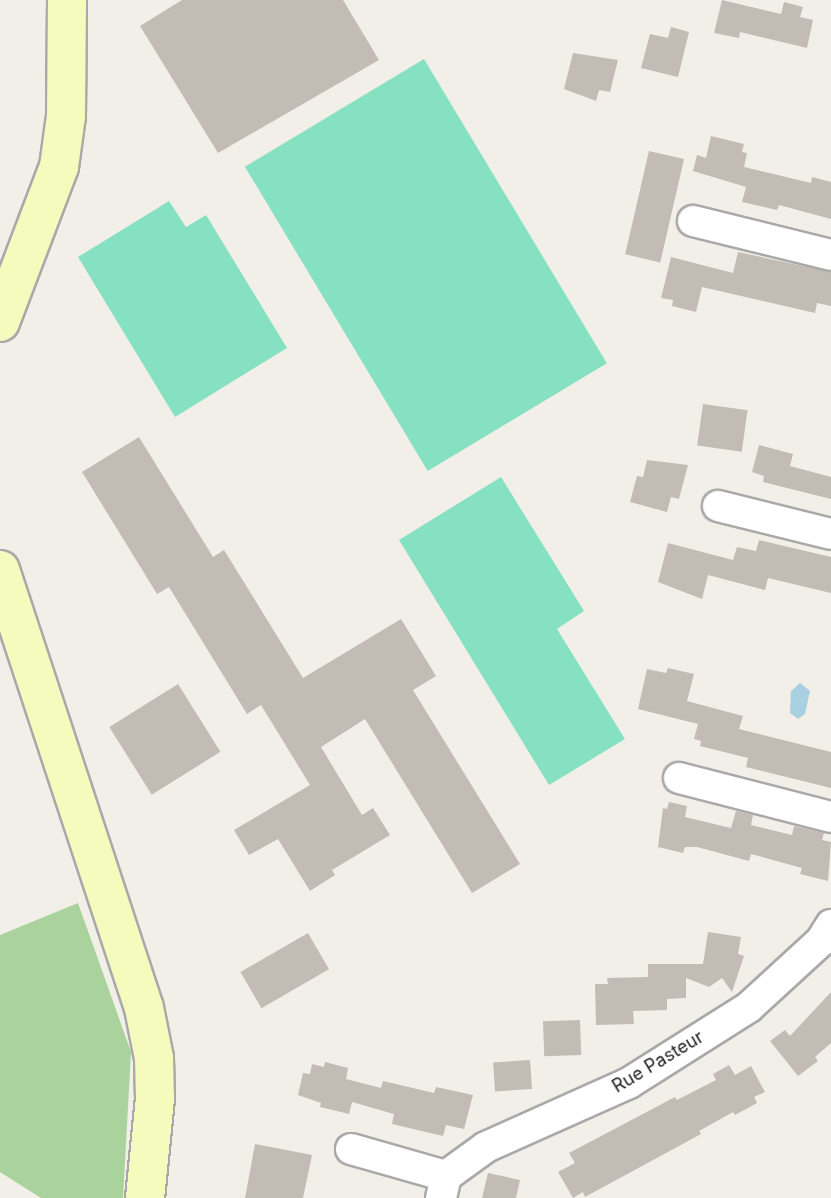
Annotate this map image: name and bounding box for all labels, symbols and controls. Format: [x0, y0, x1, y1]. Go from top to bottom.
street label: Rue Pasteur [609, 1026, 707, 1098]

